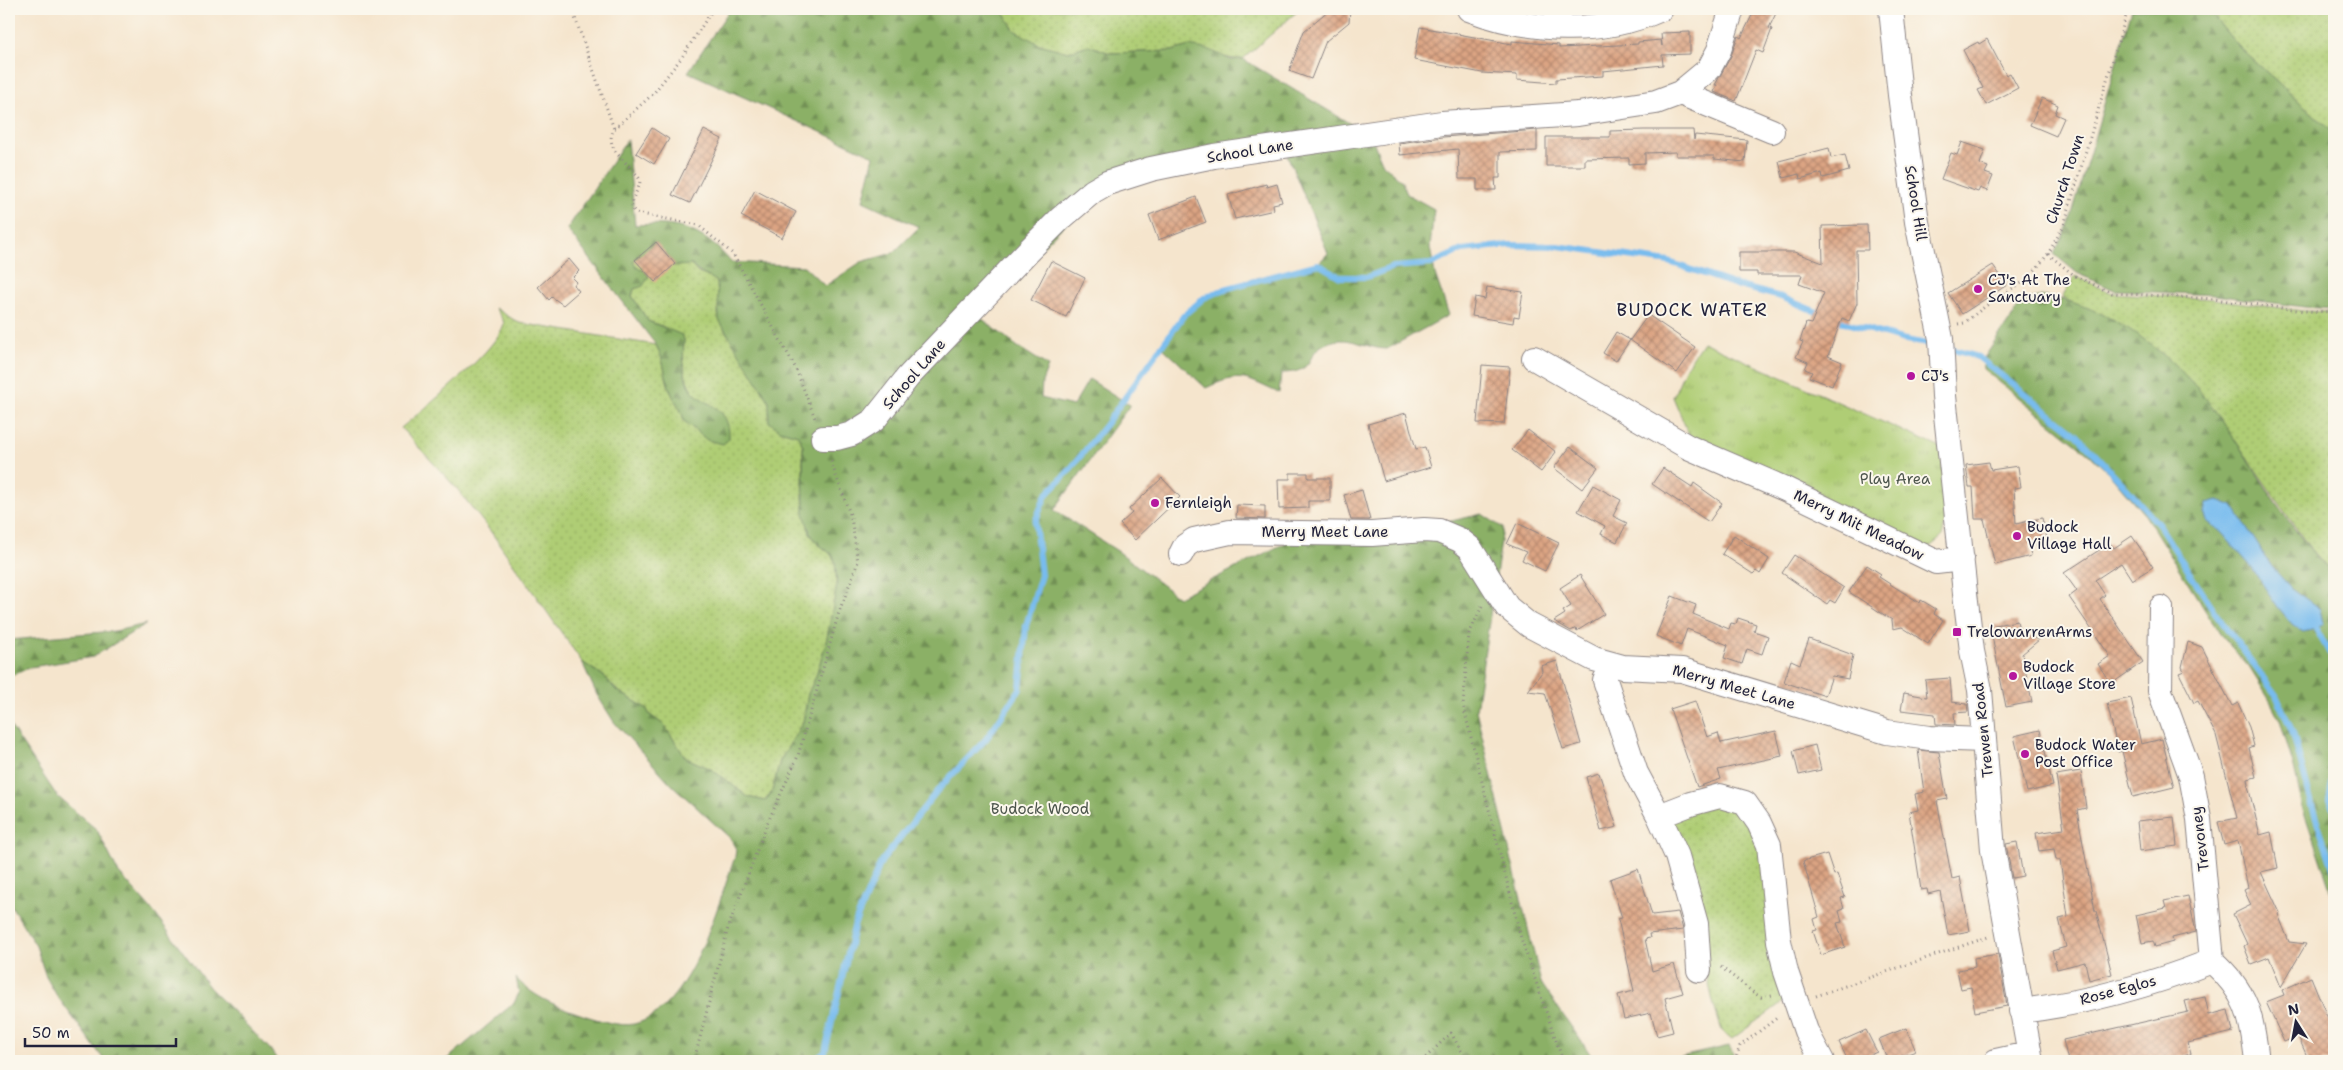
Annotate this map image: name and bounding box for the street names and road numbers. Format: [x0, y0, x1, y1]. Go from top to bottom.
street label: Church Town [2041, 132, 2089, 226]
street label: School Lane [1205, 134, 1295, 168]
street label: School Hill [1900, 164, 1932, 243]
street label: School Lane [878, 334, 950, 414]
street label: Merry Mit Meadow [1790, 485, 1928, 565]
street label: Merry Meet Lane [1261, 522, 1389, 542]
street label: Merry Meet Lane [1670, 660, 1798, 714]
street label: Trewen Road [1968, 681, 1998, 779]
street label: Trevoney [2186, 805, 2214, 873]
street label: Rose Eglos [2078, 970, 2158, 1010]

